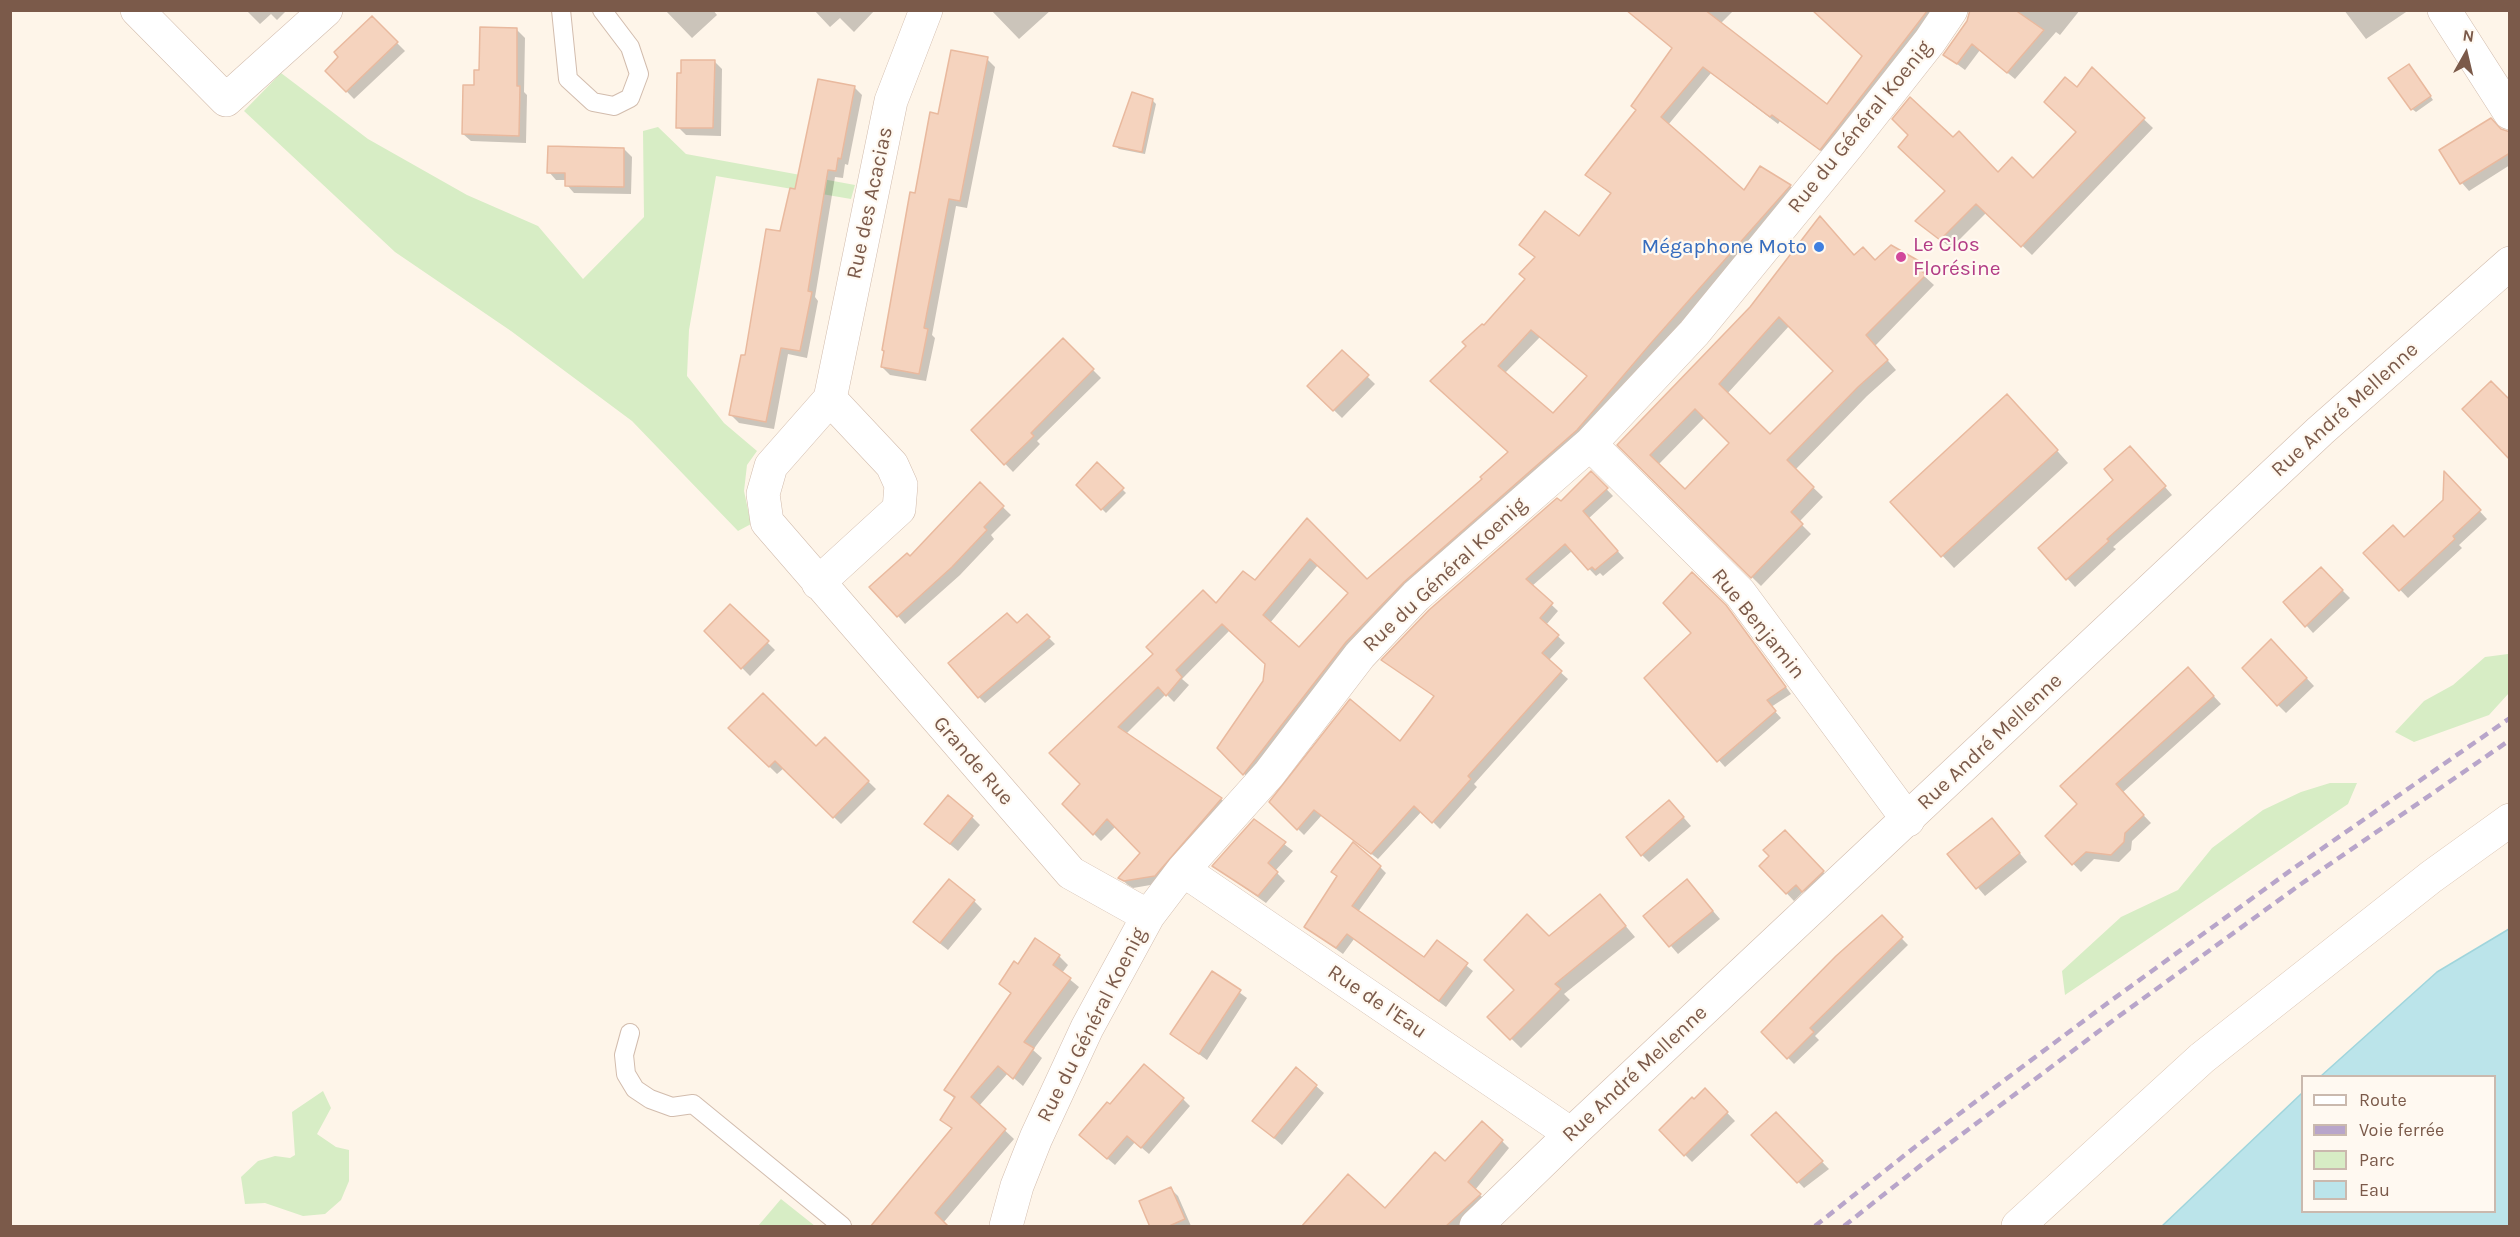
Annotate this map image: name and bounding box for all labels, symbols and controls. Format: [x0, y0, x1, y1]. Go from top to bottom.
north arrow [2436, 24, 2496, 84]
text: N [2462, 25, 2476, 46]
street label: Rue du Général Koenig [1783, 35, 1937, 219]
street label: Rue des Acacias [842, 125, 898, 281]
place label: Le Clos Florésine [1913, 232, 2000, 282]
place label: Mégaphone Moto [1642, 234, 1807, 260]
marker: Mégaphone Moto [1812, 240, 1826, 254]
marker: Le Clos Florésine [1894, 250, 1908, 264]
street label: Rue André Mellenne [2266, 337, 2424, 483]
street label: Rue du Général Koenig [1358, 492, 1532, 658]
street label: Rue Benjamin [1706, 564, 1810, 684]
street label: Rue André Mellenne [1912, 668, 2068, 816]
street label: Grande Rue [927, 711, 1019, 811]
street label: Rue du Général Koenig [1032, 923, 1152, 1127]
street label: Rue de l'Eau [1323, 960, 1431, 1044]
street label: Rue André Mellenne [1557, 1000, 1713, 1148]
legend [2301, 1075, 2496, 1213]
text: Route [2359, 1089, 2407, 1111]
text: Voie ferrée [2359, 1119, 2444, 1141]
text: Parc [2359, 1149, 2395, 1171]
text: Eau [2359, 1179, 2390, 1201]

